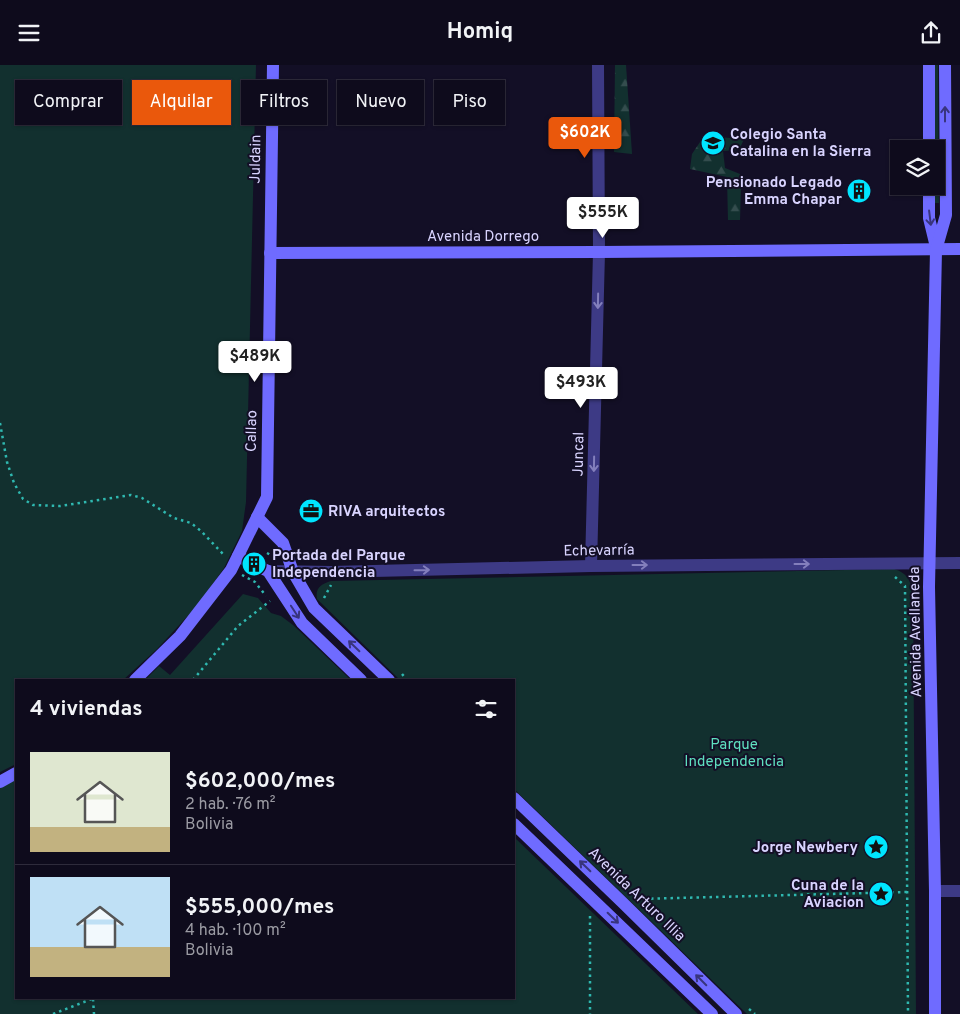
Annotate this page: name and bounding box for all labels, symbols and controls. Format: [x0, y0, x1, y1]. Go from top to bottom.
icon: menu [15, 19, 43, 47]
text: Homiq [447, 19, 513, 46]
icon: share [917, 19, 945, 47]
chip: Comprar [15, 80, 122, 125]
chip: Alquilar [132, 80, 231, 125]
chip: Filtros [241, 80, 327, 125]
chip: Nuevo [337, 80, 424, 125]
chip: Piso [434, 80, 505, 125]
one-way arrow [940, 107, 950, 123]
pin: $602K [550, 117, 620, 159]
text: $602K [559, 123, 611, 143]
place label: Colegio Santa Catalina en la Sierra [730, 126, 871, 162]
school or university icon: Colegio Santa Catalina en la Sierra [700, 130, 726, 156]
street label: Juldain [247, 134, 266, 184]
map controls [890, 140, 945, 195]
button: layers [890, 140, 945, 195]
place label: Pensionado Legado Emma Chapar [706, 174, 843, 210]
building icon: Pensionado Legado Emma Chapar [846, 178, 872, 204]
pin: $555K [568, 197, 638, 239]
text: $555K [578, 203, 628, 223]
one-way arrow [925, 210, 935, 226]
street label: Avenida Dorrego [427, 228, 539, 247]
one-way arrow [593, 292, 603, 309]
pin: $489K [220, 341, 290, 383]
text: $489K [229, 347, 281, 367]
pin: $493K [546, 367, 616, 409]
text: $493K [556, 373, 606, 393]
street label: Callao [243, 410, 262, 452]
street label: Juncal [570, 432, 589, 476]
one-way arrow [589, 455, 599, 471]
office icon: RIVA arquitectos [298, 498, 324, 524]
place label: RIVA arquitectos [328, 503, 445, 522]
street label: Echevarría [563, 541, 635, 562]
place label: Portada del Parque Independencia [272, 547, 406, 583]
building icon: Portada del Parque Independencia [241, 551, 267, 577]
one-way arrow [794, 559, 810, 569]
one-way arrow [632, 560, 648, 570]
one-way arrow [414, 565, 430, 574]
street label: Avenida Avellaneda [906, 566, 927, 698]
one-way arrow [290, 605, 300, 619]
one-way arrow [348, 640, 360, 652]
icon: filters [472, 695, 500, 723]
text: 4 viviendas [30, 696, 143, 723]
park label: Parque Independencia [684, 736, 784, 772]
text: $602,000/mes [185, 768, 335, 795]
icon: home [70, 772, 130, 832]
text: 2 hab. · 76 m² [185, 795, 276, 815]
text: Bolivia [185, 815, 234, 835]
place icon: Jorge Newbery [863, 834, 889, 860]
place label: Jorge Newbery [752, 839, 858, 858]
street label: Avenida Arturo Illia [583, 844, 689, 946]
one-way arrow [579, 860, 591, 872]
place label: Cuna de la Aviacion [791, 877, 864, 913]
place icon: Cuna de la Aviacion [868, 881, 894, 907]
text: $555,000/mes [185, 894, 334, 921]
icon: home [70, 897, 130, 957]
one-way arrow [606, 912, 619, 924]
text: 4 hab. · 100 m² [185, 921, 286, 941]
text: Bolivia [185, 941, 234, 961]
one-way arrow [695, 974, 708, 986]

